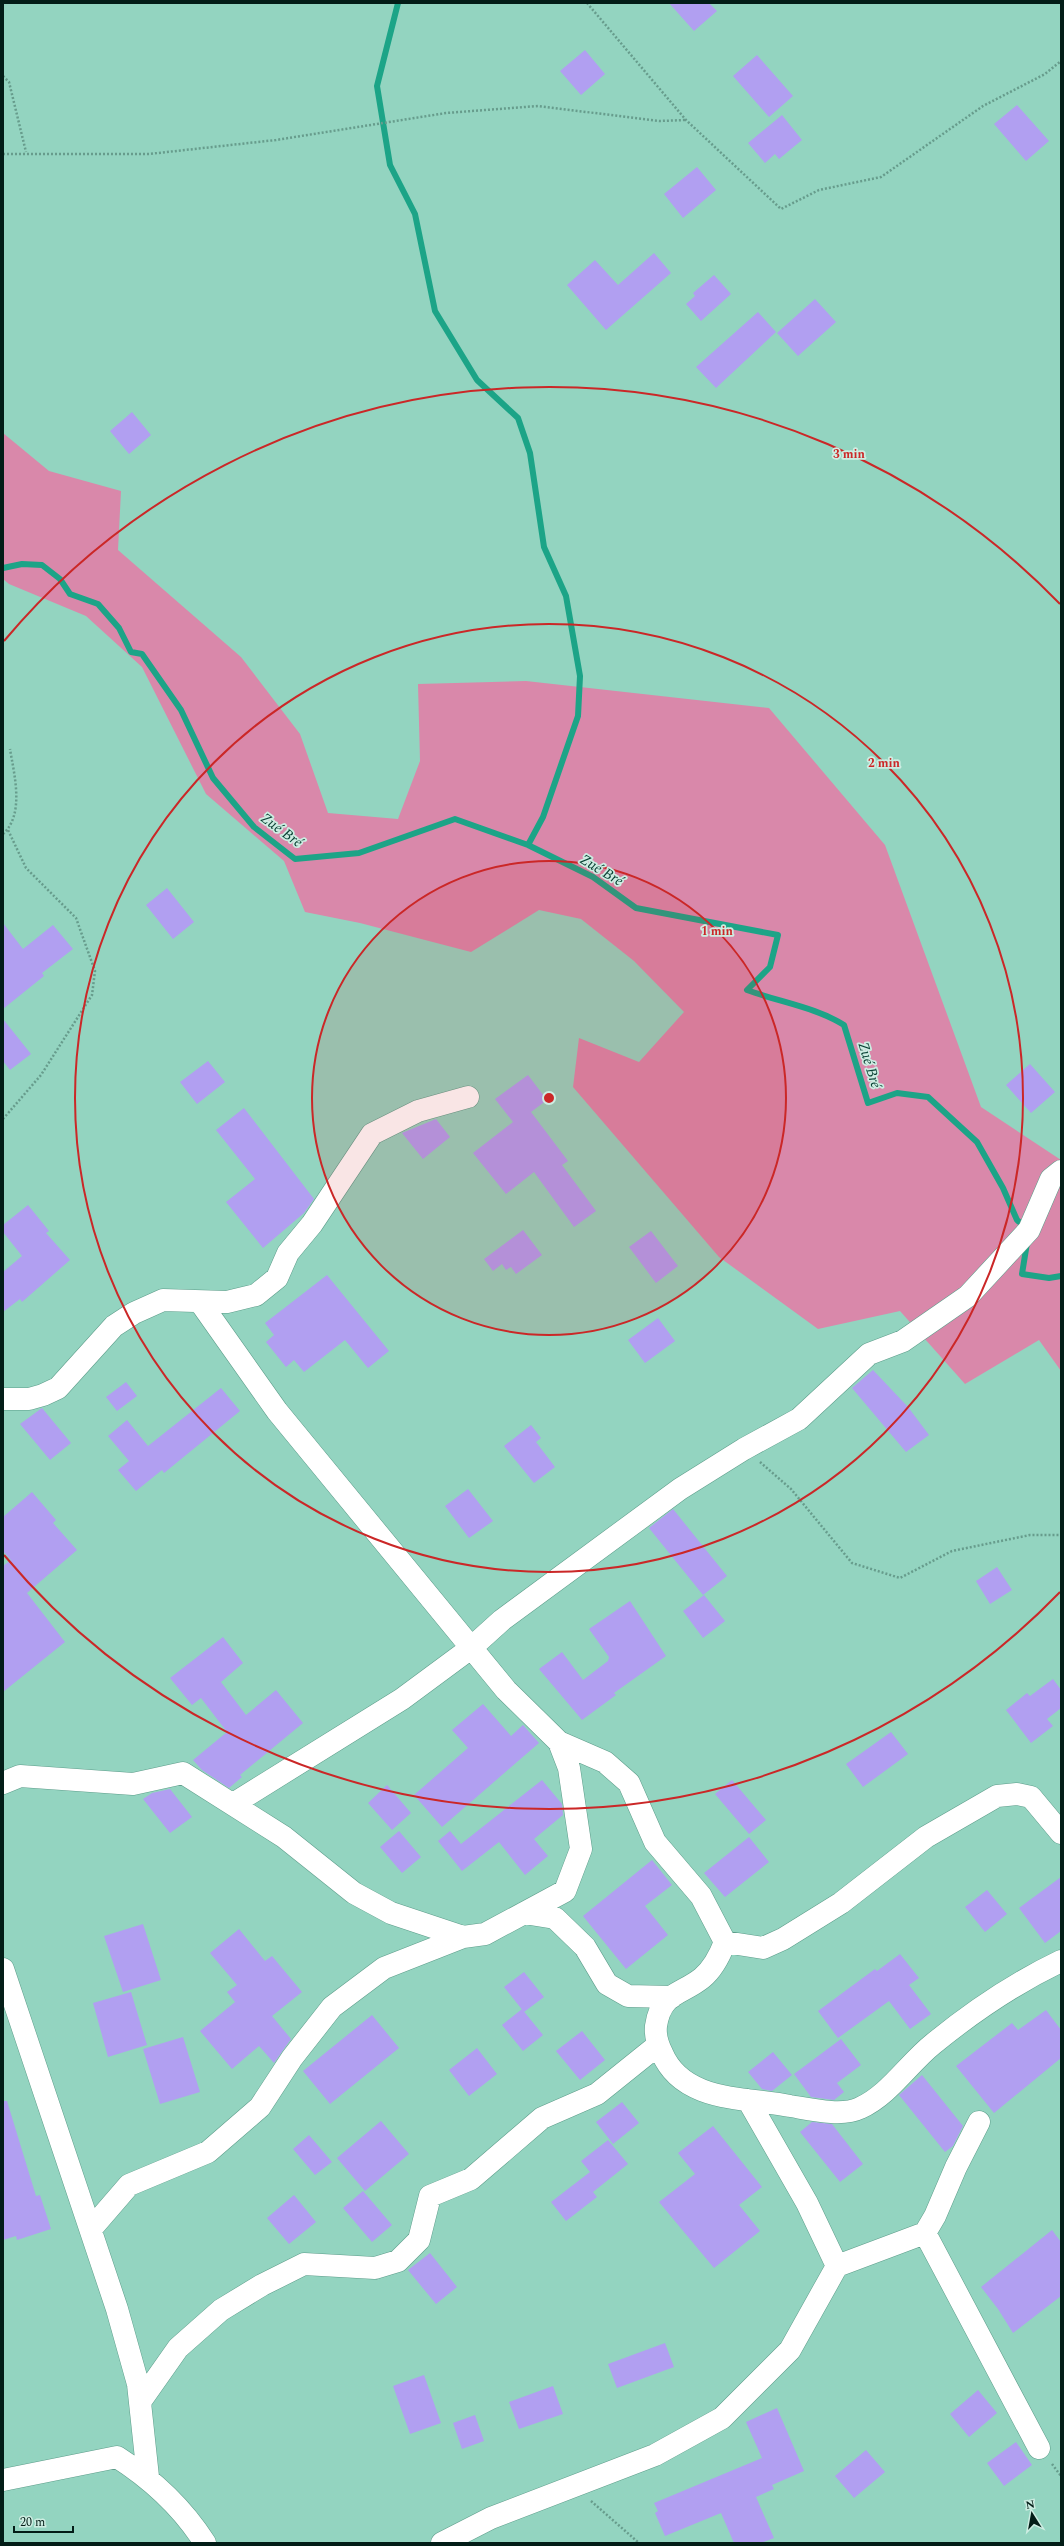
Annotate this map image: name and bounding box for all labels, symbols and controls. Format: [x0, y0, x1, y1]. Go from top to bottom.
text: 3 min [833, 445, 866, 464]
text: 2 min [868, 754, 901, 773]
water label: Zué Bré [256, 807, 309, 854]
water label: Zué Bré [575, 848, 629, 893]
text: 1 min [701, 922, 734, 941]
water label: Zué Bré [852, 1039, 888, 1093]
centre of rings [542, 1091, 556, 1105]
north arrow [1012, 2494, 1052, 2534]
text: N [1024, 2495, 1036, 2514]
scale bar [14, 2508, 73, 2534]
text: 20 m [20, 2513, 45, 2532]

